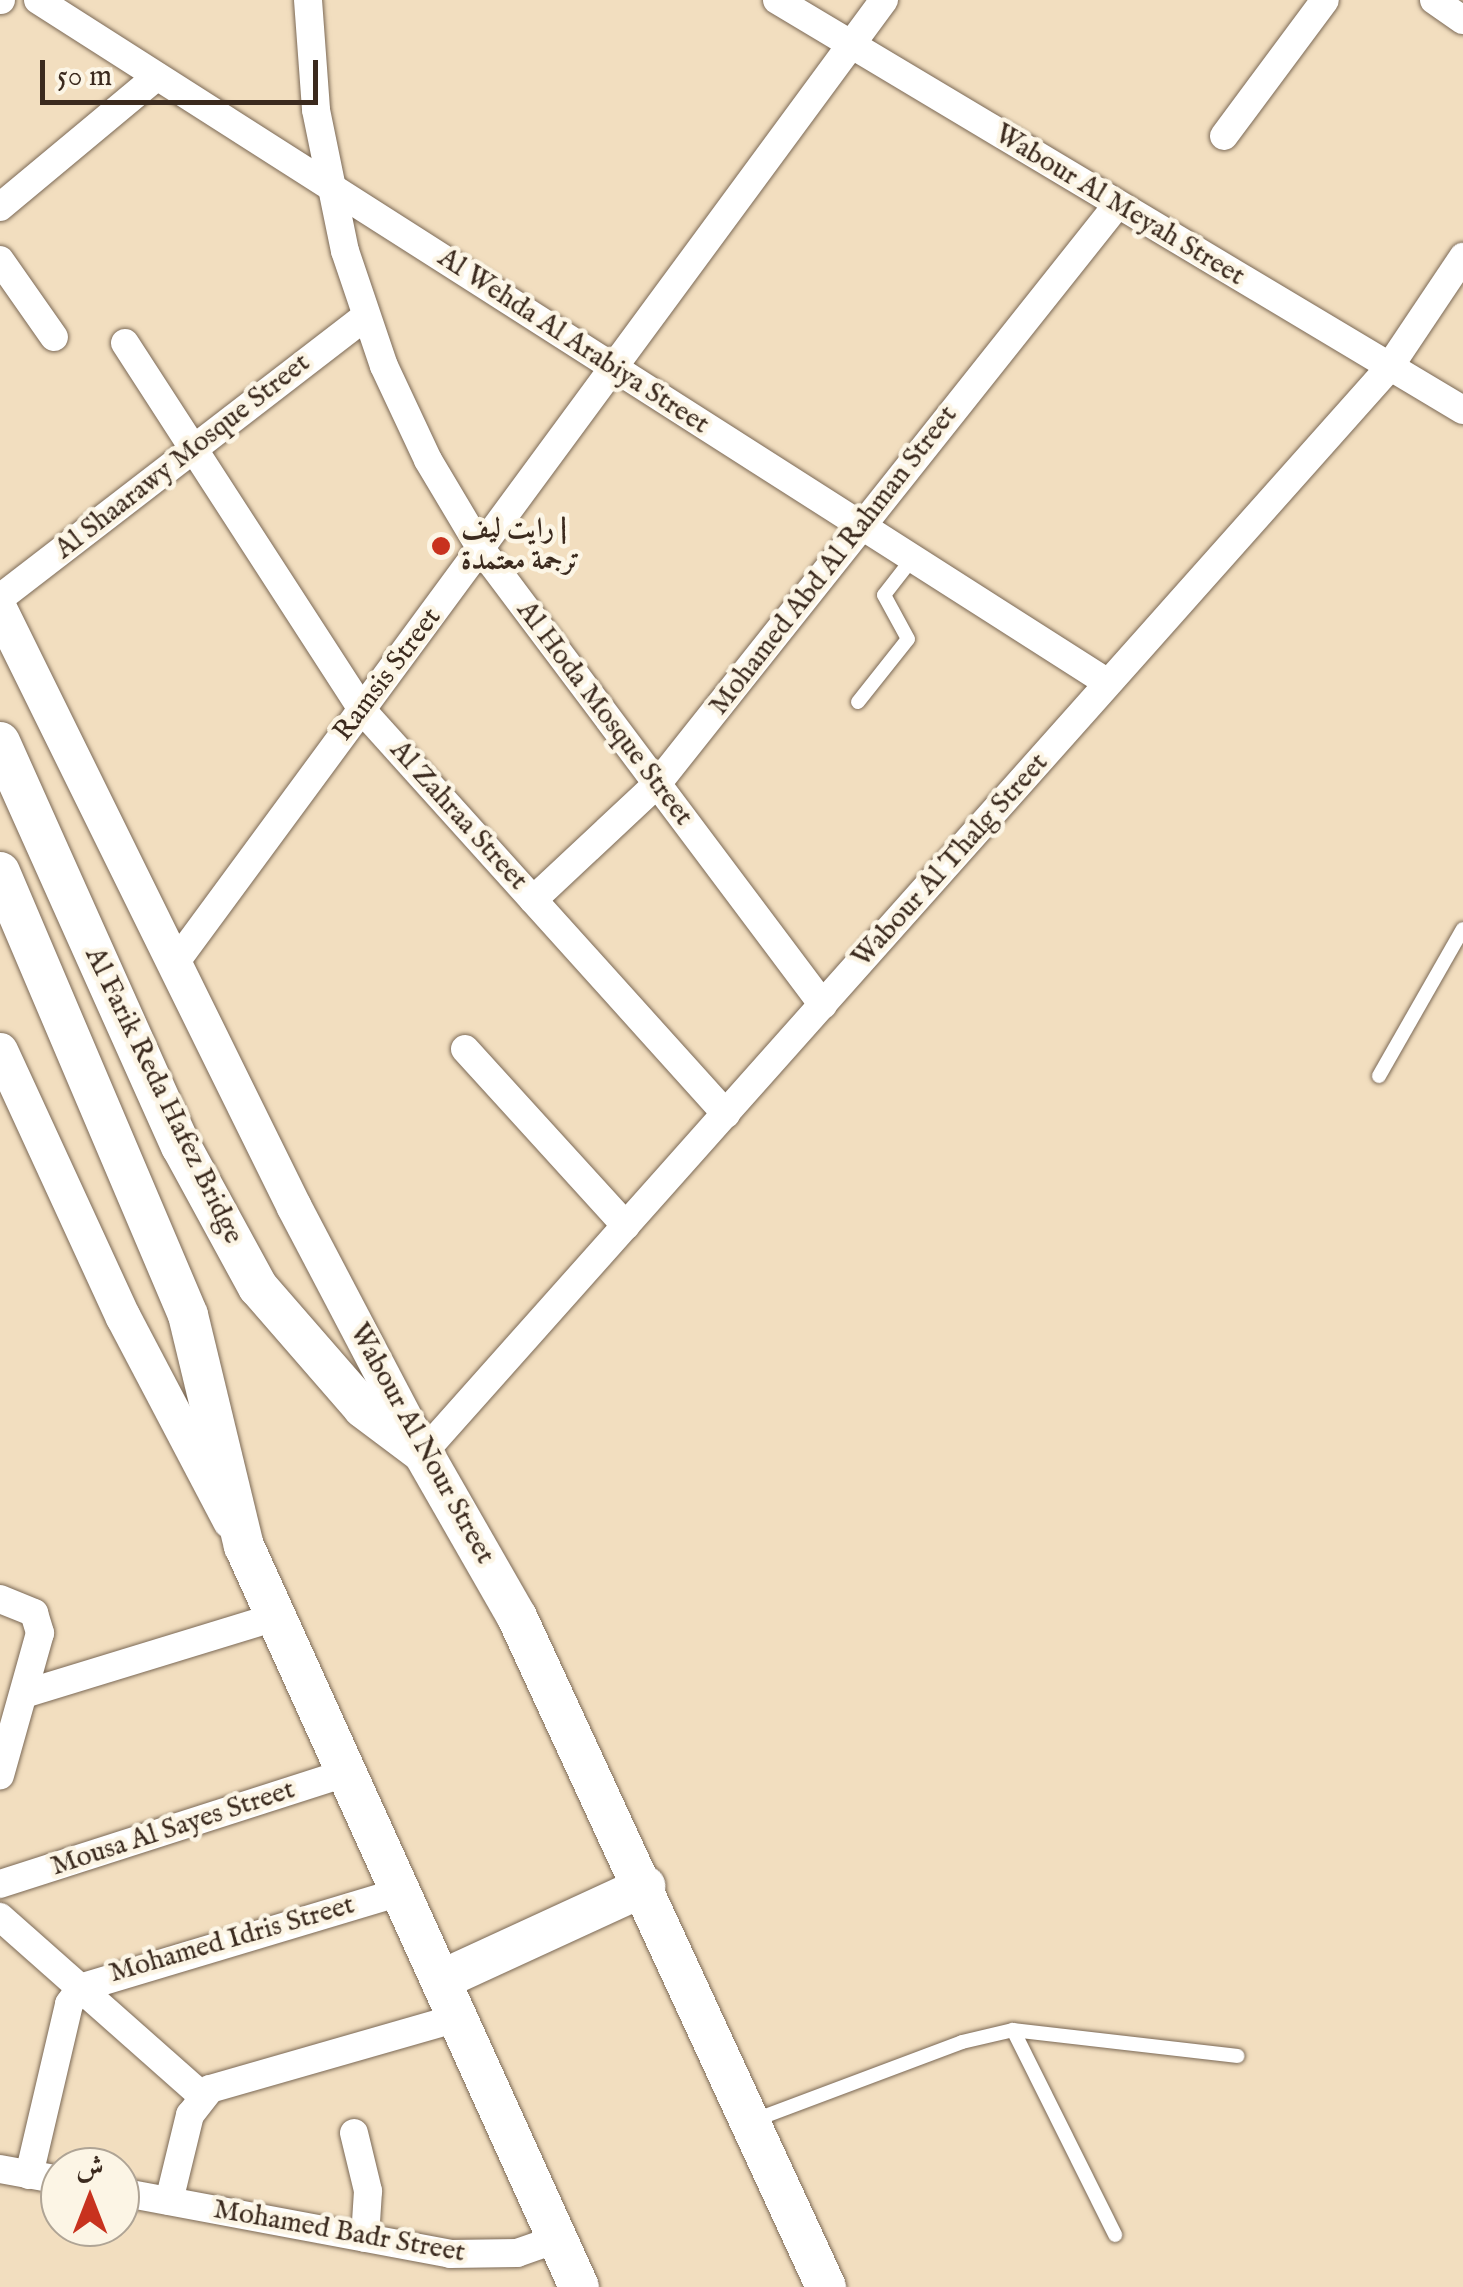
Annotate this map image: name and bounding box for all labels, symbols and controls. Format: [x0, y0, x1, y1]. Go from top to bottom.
scale bar [45, 40, 322, 102]
text: 50 m [57, 58, 112, 96]
street label: Wabour Al Meyah Street [988, 118, 1250, 294]
street label: Al Wehda Al Arabiya Street [431, 242, 715, 442]
street label: Al Shaarawy Mosque Street [49, 347, 317, 567]
street label: Mohamed Abd Al Rahman Street [703, 400, 965, 722]
place label: رايت ليف | ترجمة معتمدة [461, 513, 580, 579]
marker: رايت ليف | ترجمة معتمدة [430, 535, 452, 557]
street label: Al Hoda Mosque Street [509, 595, 699, 833]
street label: Ramsis Street [327, 602, 449, 748]
street label: Al Zahraa Street [382, 734, 534, 898]
street label: Wabour Al Thalg Street [846, 747, 1056, 975]
street label: Al Farik Reda Hafez Bridge [77, 942, 249, 1250]
street label: Wabour Al Nour Street [341, 1318, 501, 1570]
street label: Mousa Al Sayes Street [47, 1774, 299, 1884]
street label: Mohamed Idris Street [106, 1889, 358, 1991]
north arrow [40, 2147, 140, 2247]
text: ش [76, 2151, 104, 2186]
street label: Mohamed Badr Street [211, 2193, 467, 2271]

